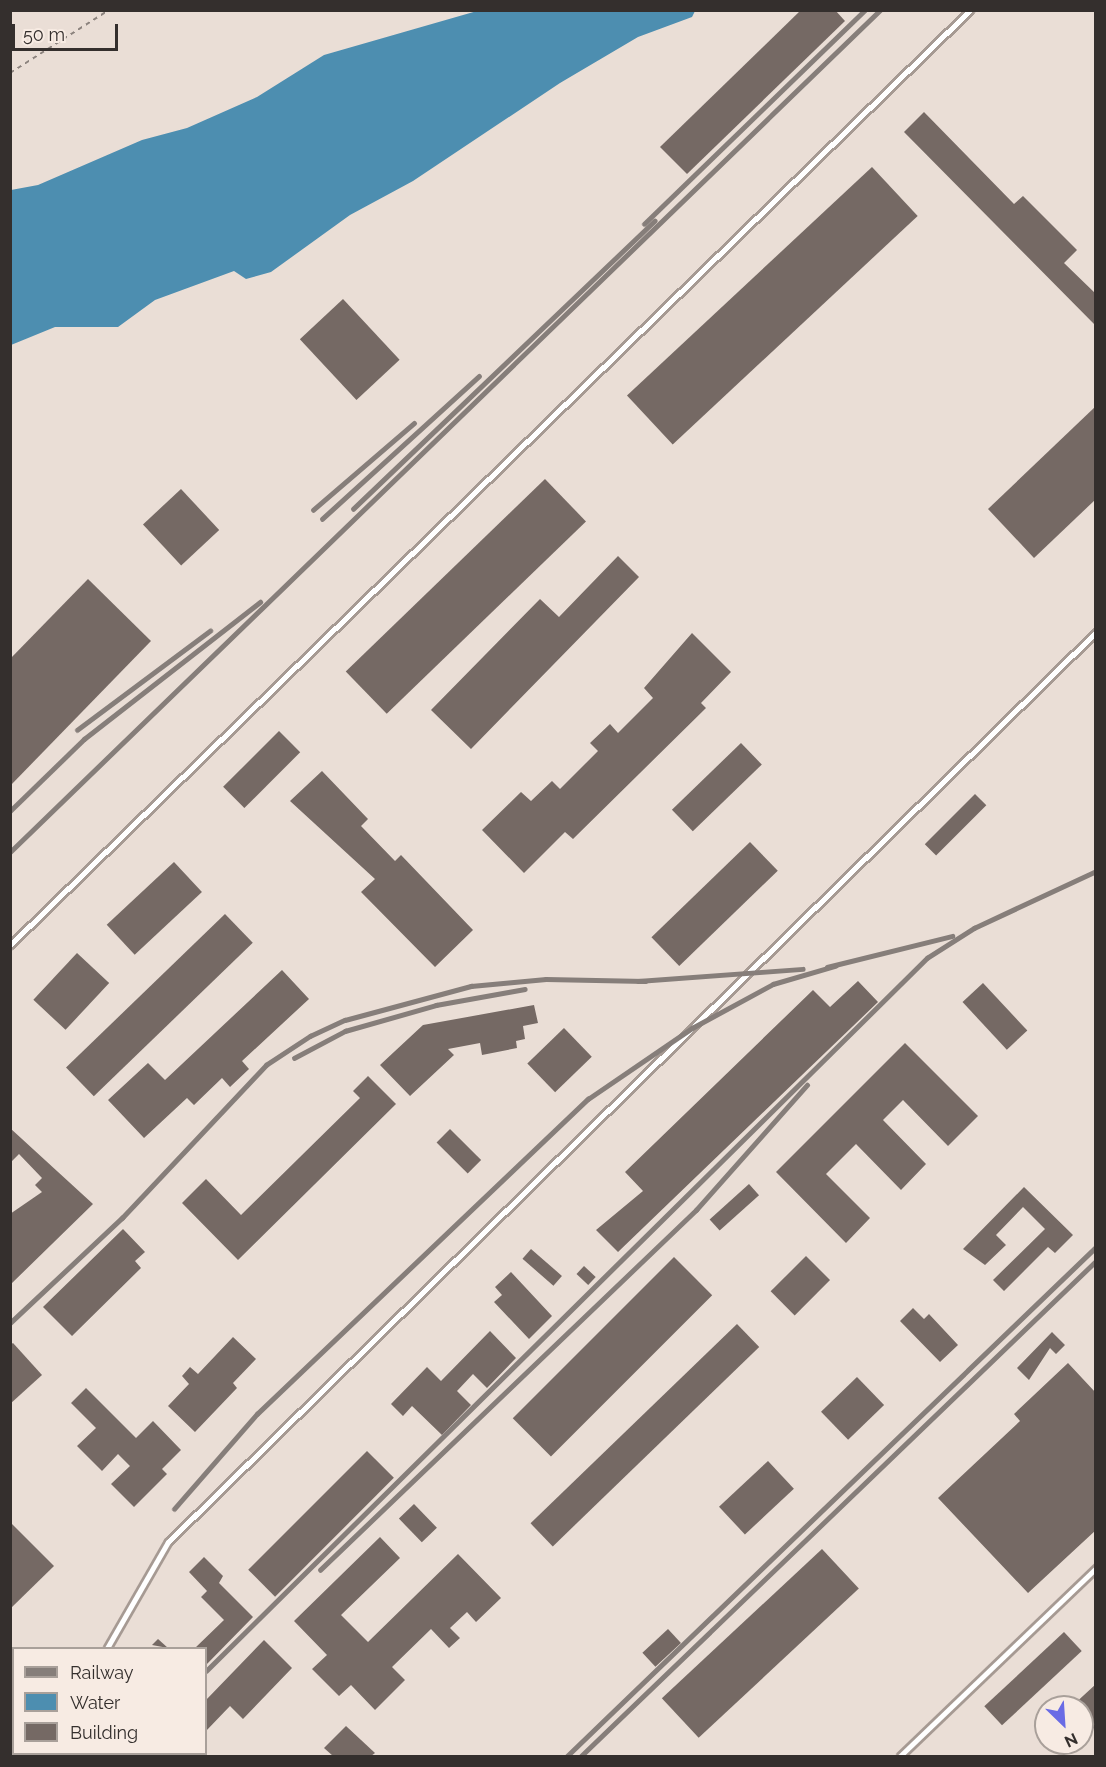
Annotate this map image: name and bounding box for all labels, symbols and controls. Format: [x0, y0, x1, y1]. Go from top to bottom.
scale bar [15, 12, 122, 50]
text: 50 m [23, 24, 65, 45]
legend [12, 1647, 207, 1755]
text: Railway [70, 1662, 134, 1683]
text: Water [70, 1692, 120, 1713]
north arrow [1034, 1695, 1094, 1755]
text: Building [70, 1722, 138, 1743]
text: N [1061, 1729, 1081, 1751]

